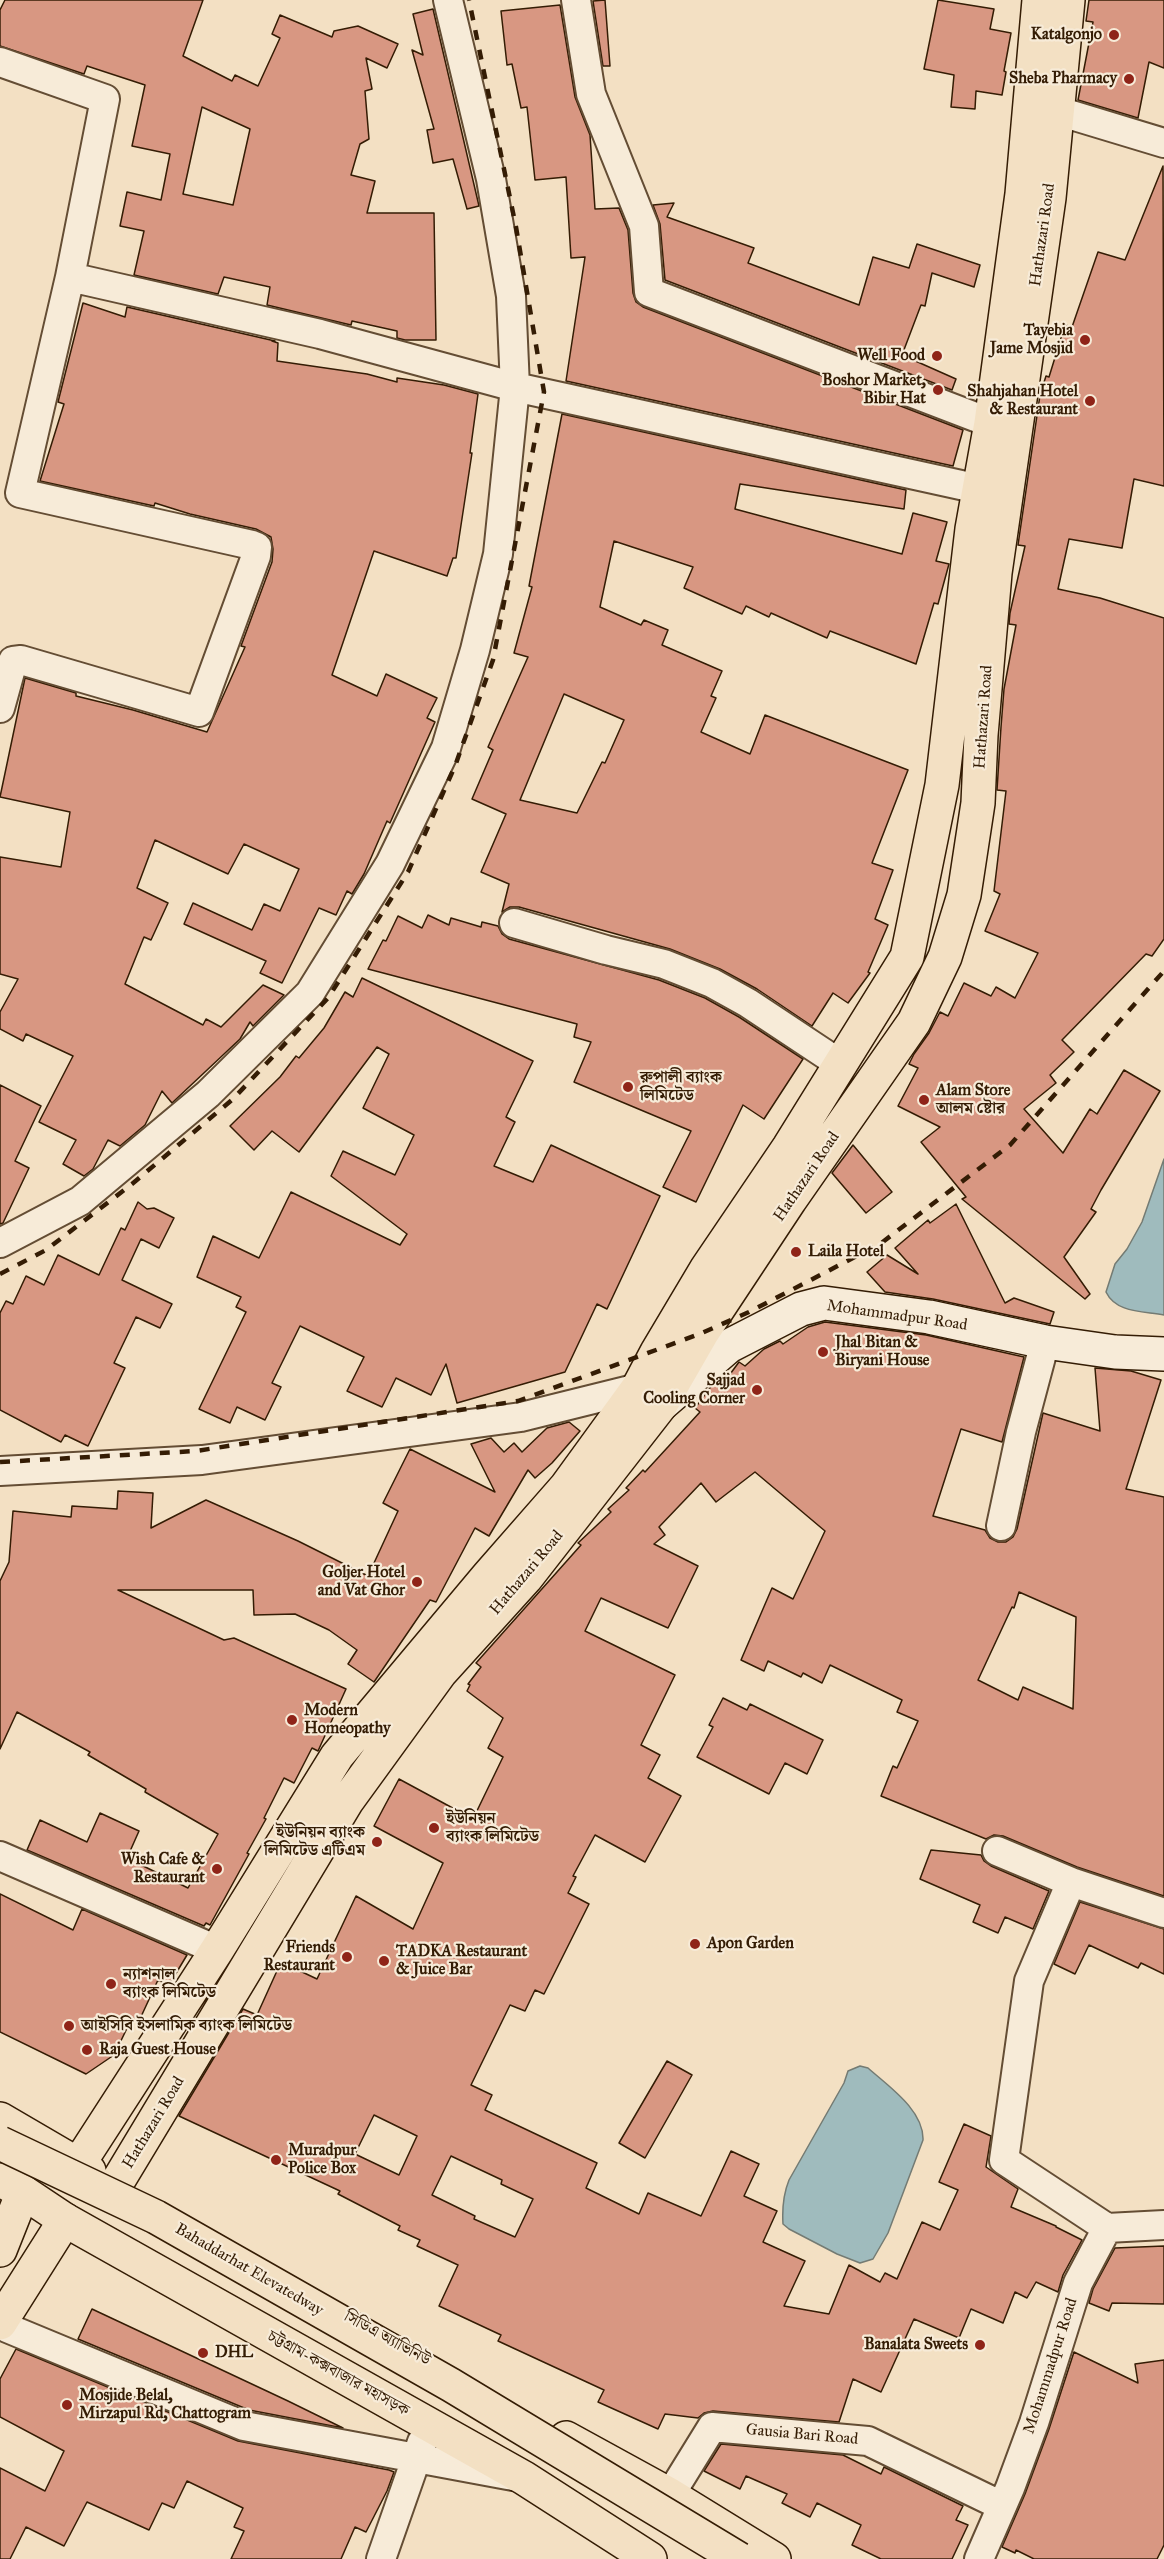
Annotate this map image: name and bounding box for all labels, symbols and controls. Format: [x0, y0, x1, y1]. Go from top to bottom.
place label: Katalgonjo [1031, 25, 1102, 45]
marker: Katalgonjo [1107, 28, 1121, 42]
place label: Sheba Pharmacy [1009, 69, 1117, 89]
marker: Sheba Pharmacy [1122, 72, 1136, 86]
street label: Hathazari Road [1026, 182, 1060, 288]
place label: Tayebia Jame Mosjid [990, 321, 1073, 359]
marker: Tayebia Jame Mosjid [1078, 333, 1092, 347]
place label: Well Food [857, 346, 925, 366]
marker: Well Food [930, 349, 944, 363]
place label: Boshor Market, Bibir Hat [822, 371, 926, 409]
place label: Shahjahan Hotel & Restaurant [967, 382, 1078, 420]
marker: Boshor Market, Bibir Hat [931, 383, 945, 397]
marker: Shahjahan Hotel & Restaurant [1083, 394, 1097, 408]
street label: Hathazari Road [971, 664, 997, 770]
place label: রুপালী ব্যাংক লিমিটেড [640, 1068, 722, 1106]
marker: রুপালী ব্যাংক লিমিটেড [621, 1080, 635, 1094]
place label: Alam Store আলম ষ্টোর [936, 1081, 1010, 1119]
marker: Alam Store আলম ষ্টোর [917, 1093, 931, 1107]
street label: Hathazari Road [770, 1129, 844, 1225]
place label: Laila Hotel [808, 1242, 884, 1262]
marker: Laila Hotel [789, 1245, 803, 1259]
street label: Mohammadpur Road [825, 1297, 969, 1335]
place label: Jhal Bitan & Biryani House [835, 1333, 929, 1371]
marker: Jhal Bitan & Biryani House [816, 1345, 830, 1359]
place label: Sajjad Cooling Corner [643, 1371, 745, 1409]
marker: Sajjad Cooling Corner [750, 1383, 764, 1397]
street label: Hathazari Road [486, 1527, 568, 1619]
place label: Goljer Hotel and Vat Ghor [318, 1563, 405, 1601]
marker: Goljer Hotel and Vat Ghor [410, 1575, 424, 1589]
place label: Modern Homeopathy [304, 1701, 391, 1739]
marker: Modern Homeopathy [285, 1713, 299, 1727]
place label: ইউনিয়ন ব্যাংক লিমিটেড [446, 1809, 539, 1847]
marker: ইউনিয়ন ব্যাংক লিমিটেড [427, 1821, 441, 1835]
place label: ইউনিয়ন ব্যাংক লিমিটেড এটিএম [264, 1823, 365, 1861]
marker: ইউনিয়ন ব্যাংক লিমিটেড এটিএম [370, 1835, 384, 1849]
place label: Wish Cafe & Restaurant [121, 1850, 205, 1888]
marker: Wish Cafe & Restaurant [210, 1862, 224, 1876]
place label: Apon Garden [707, 1934, 794, 1954]
marker: Apon Garden [688, 1937, 702, 1951]
place label: Friends Restaurant [263, 1938, 335, 1976]
place label: TADKA Restaurant & Juice Bar [396, 1942, 527, 1980]
marker: Friends Restaurant [340, 1950, 354, 1964]
marker: TADKA Restaurant & Juice Bar [377, 1954, 391, 1968]
place label: ন্যাশনাল ব্যাংক লিমিটেড [123, 1965, 216, 2003]
marker: ন্যাশনাল ব্যাংক লিমিটেড [104, 1977, 118, 1991]
place label: আইসিবি ইসলামিক ব্যাংক লিমিটেড [81, 2016, 292, 2036]
marker: আইসিবি ইসলামিক ব্যাংক লিমিটেড [62, 2019, 76, 2033]
place label: Raja Guest House [99, 2040, 216, 2060]
marker: Raja Guest House [80, 2043, 94, 2057]
street label: Hathazari Road [119, 2073, 189, 2173]
place label: Muradpur Police Box [288, 2141, 356, 2179]
marker: Muradpur Police Box [269, 2153, 283, 2167]
street label: Bahaddarhat Elevatedway [171, 2220, 327, 2320]
street label: Mohammadpur Road [1020, 2296, 1082, 2436]
street label: সিডিএ অ্যাভিনিউ [341, 2307, 433, 2371]
street label: চট্টগ্রাম-কক্সবাজার মহাসড়ক [264, 2327, 412, 2421]
place label: Banalata Sweets [864, 2335, 968, 2355]
marker: Banalata Sweets [973, 2338, 987, 2352]
place label: DHL [215, 2343, 253, 2363]
marker: DHL [196, 2346, 210, 2360]
place label: Mosjide Belal, Mirzapul Rd, Chattogram [79, 2386, 251, 2424]
marker: Mosjide Belal, Mirzapul Rd, Chattogram [60, 2398, 74, 2412]
street label: Gausia Bari Road [745, 2421, 859, 2449]

